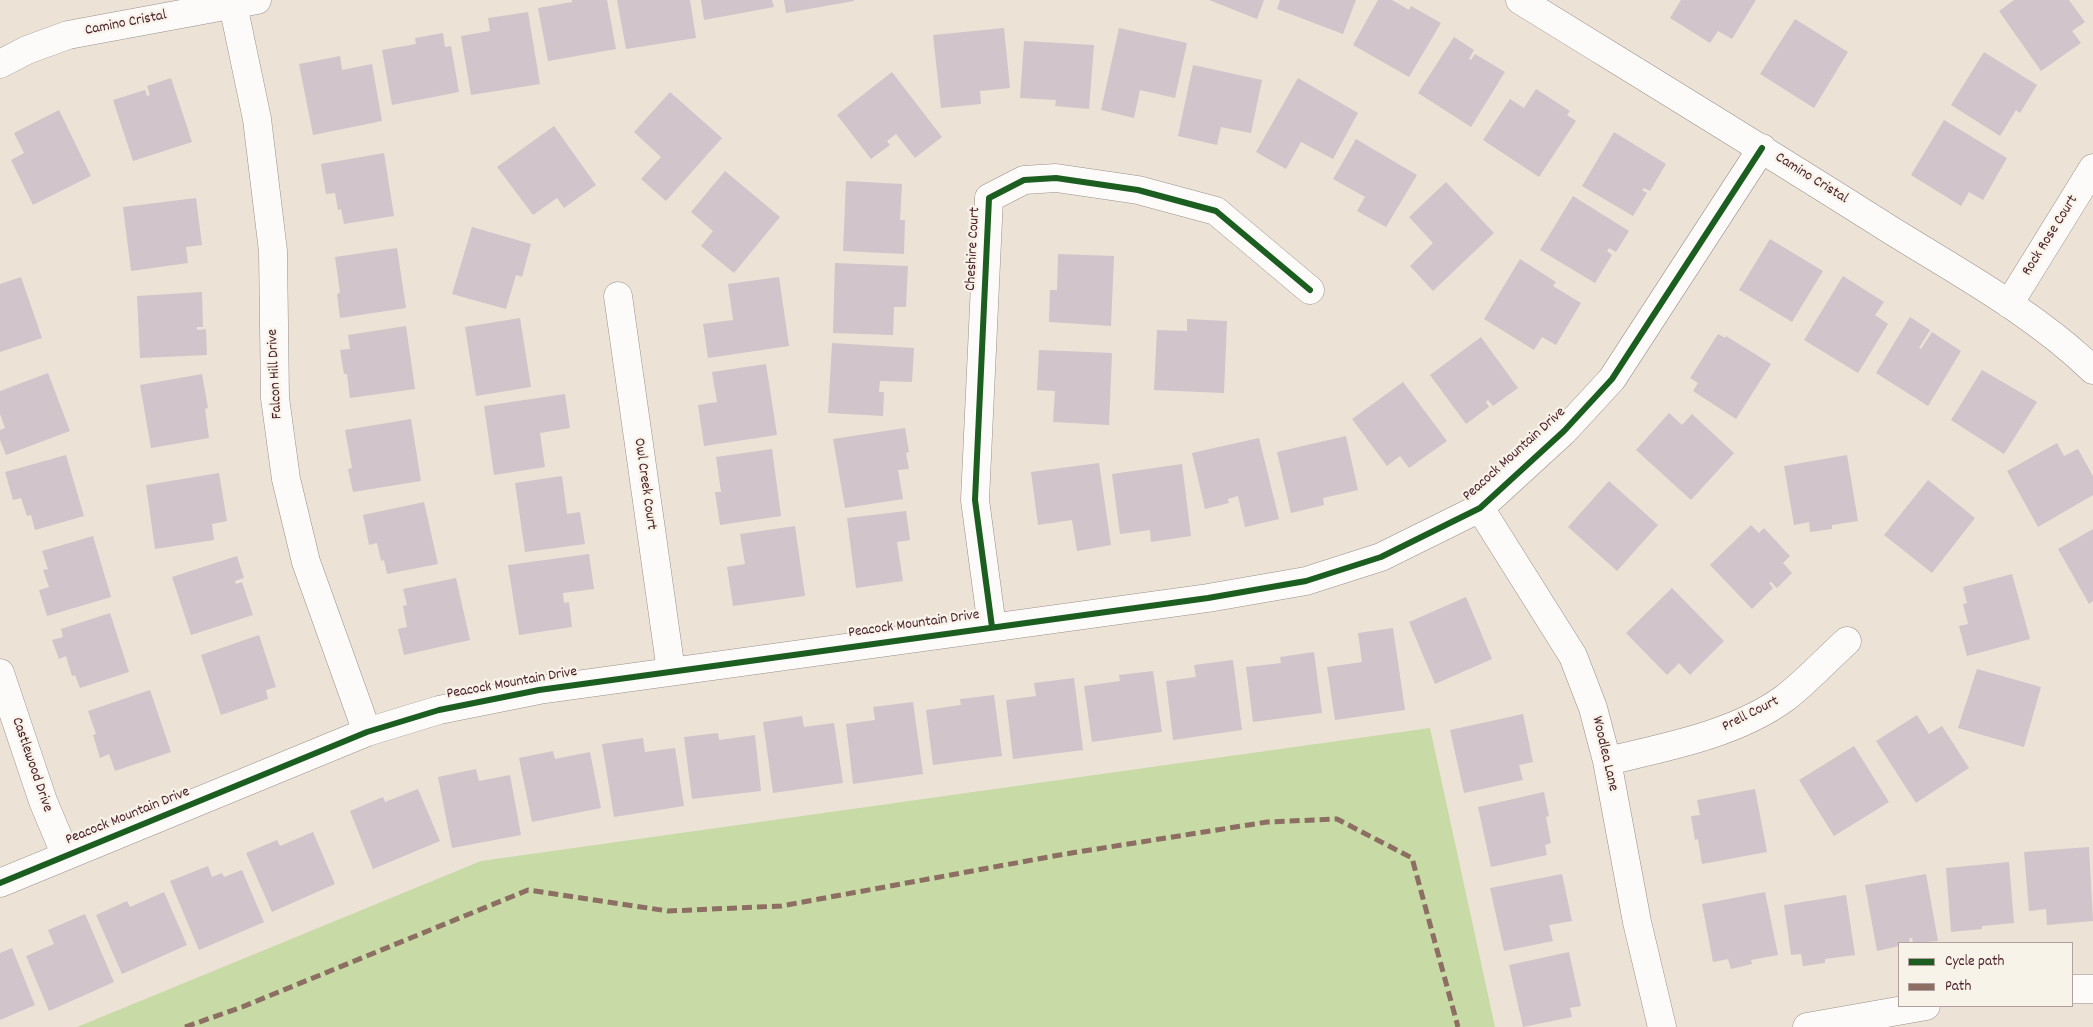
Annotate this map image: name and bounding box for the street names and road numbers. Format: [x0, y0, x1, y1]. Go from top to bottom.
street label: Camino Cristal [84, 7, 168, 41]
street label: Camino Cristal [1771, 149, 1851, 209]
street label: Rock Rose Court [2019, 192, 2083, 280]
street label: Cheshire Court [963, 207, 985, 291]
street label: Falcon Hill Drive [265, 328, 287, 420]
street label: Peacock Mountain Drive [1460, 404, 1570, 506]
street label: Owl Creek Court [629, 437, 659, 531]
street label: Peacock Mountain Drive [847, 607, 981, 643]
street label: Peacock Mountain Drive [445, 664, 579, 704]
street label: Prell Court [1720, 693, 1782, 737]
street label: Castlewood Drive [6, 715, 56, 815]
street label: Woodlea Lane [1587, 715, 1621, 793]
street label: Peacock Mountain Drive [63, 784, 193, 850]

